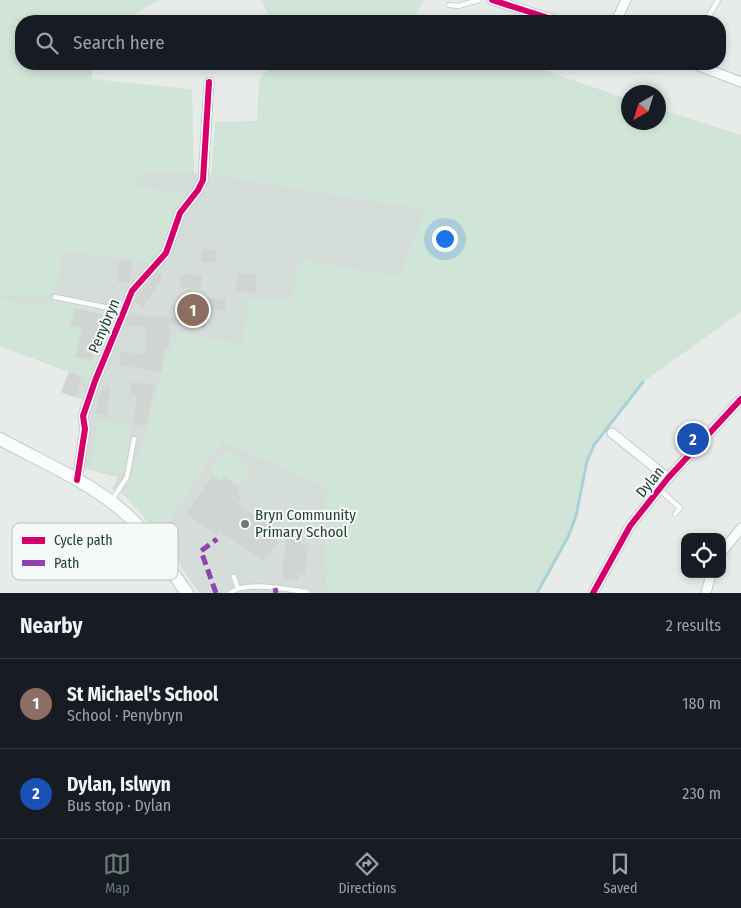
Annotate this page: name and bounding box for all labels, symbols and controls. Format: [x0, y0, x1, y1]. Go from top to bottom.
search box [15, 15, 726, 70]
icon: search [33, 29, 61, 57]
text: Search here [73, 31, 165, 54]
north arrow [621, 85, 666, 130]
your location [432, 226, 458, 252]
pin: 1 [177, 291, 209, 329]
street label: Penybryn [85, 296, 123, 356]
pin: 2 [677, 420, 709, 458]
street label: Dylan [632, 463, 668, 501]
place label: Bryn Community Primary School [255, 506, 356, 541]
marker: Bryn Community Primary School [239, 518, 251, 530]
legend [12, 523, 178, 580]
text: Cycle path [54, 532, 113, 549]
map controls [681, 533, 726, 578]
button: locate [681, 533, 726, 578]
text: Path [54, 555, 79, 572]
text: Nearby [20, 613, 82, 639]
text: 2 results [666, 616, 721, 635]
text: St Michael's School [67, 683, 218, 706]
text: 1 [33, 694, 39, 713]
text: 180 m [682, 694, 721, 713]
text: School · Penybryn [67, 706, 183, 725]
text: Dylan, Islwyn [67, 773, 171, 796]
text: 2 [32, 784, 40, 803]
text: 230 m [682, 784, 721, 803]
text: Bus stop · Dylan [67, 796, 171, 815]
tab: Map [103, 850, 131, 897]
tab: Directions [338, 850, 396, 897]
tab: Saved [603, 850, 638, 897]

